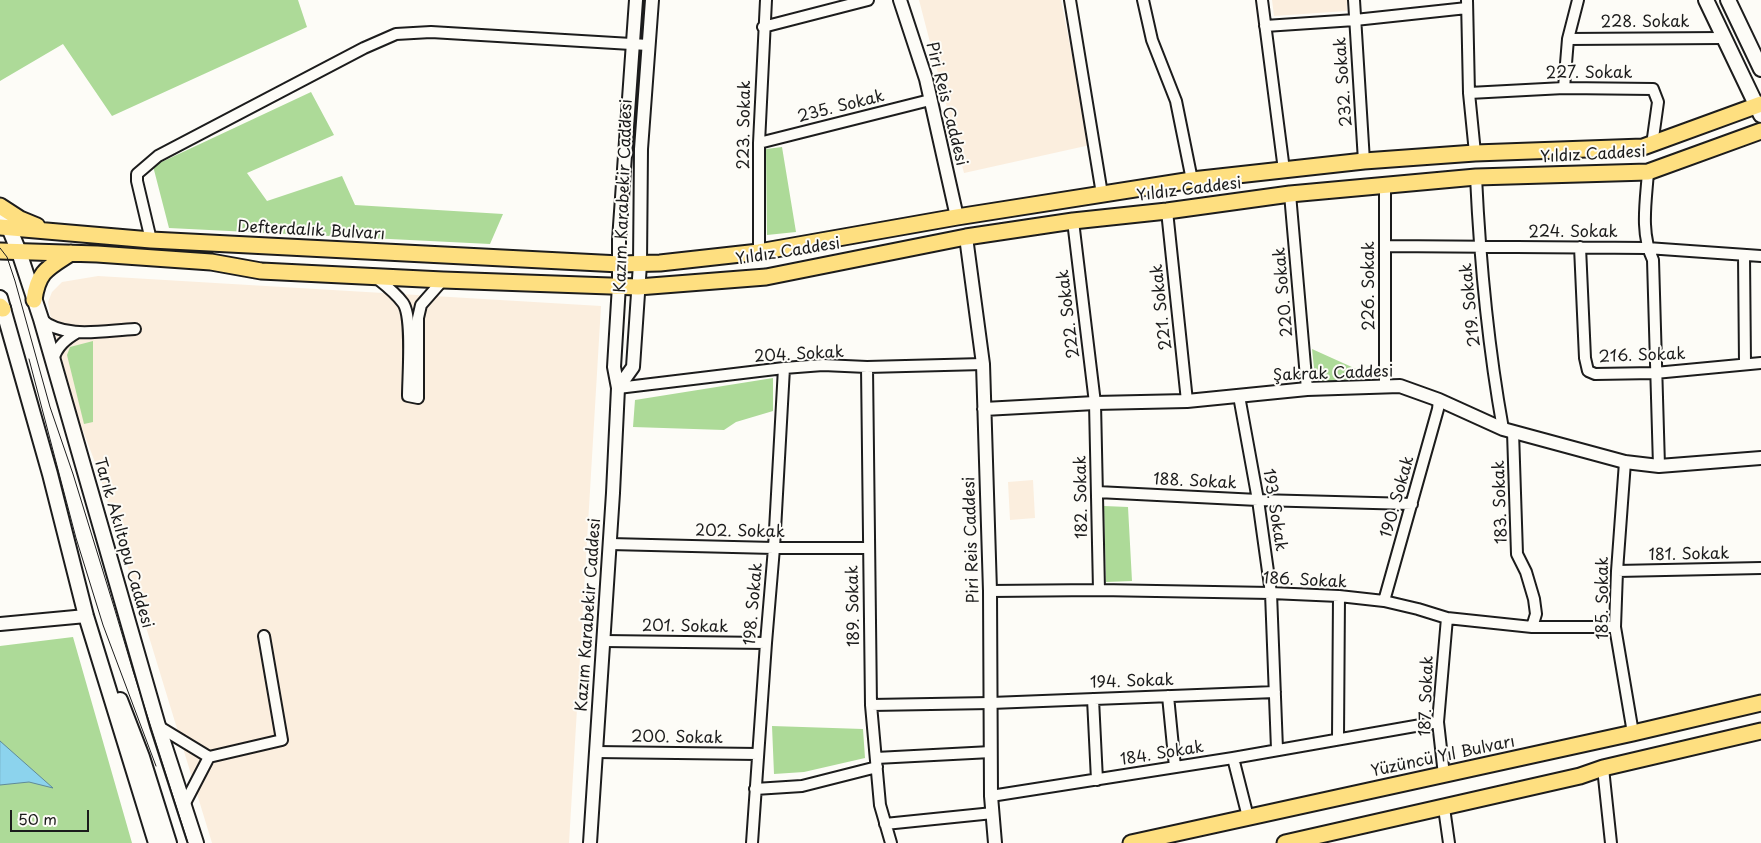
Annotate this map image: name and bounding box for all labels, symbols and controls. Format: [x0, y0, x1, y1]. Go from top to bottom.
street label: 228. Sokak [1600, 13, 1690, 33]
street label: 232. Sokak [1331, 36, 1357, 128]
street label: Piri Reis Caddesi [921, 40, 971, 168]
street label: 227. Sokak [1546, 64, 1632, 84]
street label: 223. Sokak [735, 80, 755, 170]
street label: 235. Sokak [796, 87, 886, 127]
street label: Kazım Karabekir Caddesi [611, 99, 637, 293]
street label: Yıldız Caddesi [1540, 143, 1646, 167]
street label: Yıldız Caddesi [1136, 174, 1242, 206]
street label: Defterdalık Bulvarı [237, 218, 385, 244]
street label: 224. Sokak [1528, 223, 1618, 243]
street label: Yıldız Caddesi [734, 234, 842, 270]
street label: 226. Sokak [1360, 241, 1380, 331]
street label: 220. Sokak [1271, 246, 1297, 338]
street label: 219. Sokak [1457, 262, 1485, 348]
street label: 221. Sokak [1148, 263, 1176, 351]
street label: 222. Sokak [1054, 268, 1084, 360]
street label: 204. Sokak [754, 343, 844, 367]
street label: 216. Sokak [1598, 345, 1686, 367]
street label: Şakrak Caddesi [1272, 362, 1394, 386]
street label: 190. Sokak [1377, 454, 1419, 540]
street label: Tarık Akıltopu Caddesi [89, 455, 157, 631]
street label: 182. Sokak [1072, 455, 1092, 539]
street label: 183. Sokak [1490, 460, 1512, 544]
street label: 193. Sokak [1258, 467, 1290, 553]
street label: 188. Sokak [1153, 470, 1237, 494]
street label: Piri Reis Caddesi [960, 476, 984, 604]
street label: Kazım Karabekir Caddesi [573, 518, 605, 712]
street label: 202. Sokak [695, 522, 785, 542]
street label: 181. Sokak [1649, 545, 1729, 565]
street label: 185. Sokak [1594, 556, 1614, 640]
street label: 198. Sokak [741, 562, 767, 646]
street label: 189. Sokak [844, 565, 864, 647]
street label: 186. Sokak [1262, 569, 1348, 593]
street label: 201. Sokak [642, 617, 728, 637]
street label: 187. Sokak [1416, 655, 1438, 737]
street label: 194. Sokak [1090, 671, 1174, 693]
street label: 200. Sokak [631, 728, 723, 748]
street label: Yüzüncü Yıl Bulvarı [1369, 732, 1517, 782]
street label: 184. Sokak [1119, 738, 1205, 770]
scale bar [12, 800, 91, 832]
text: 50 m [18, 807, 57, 830]

